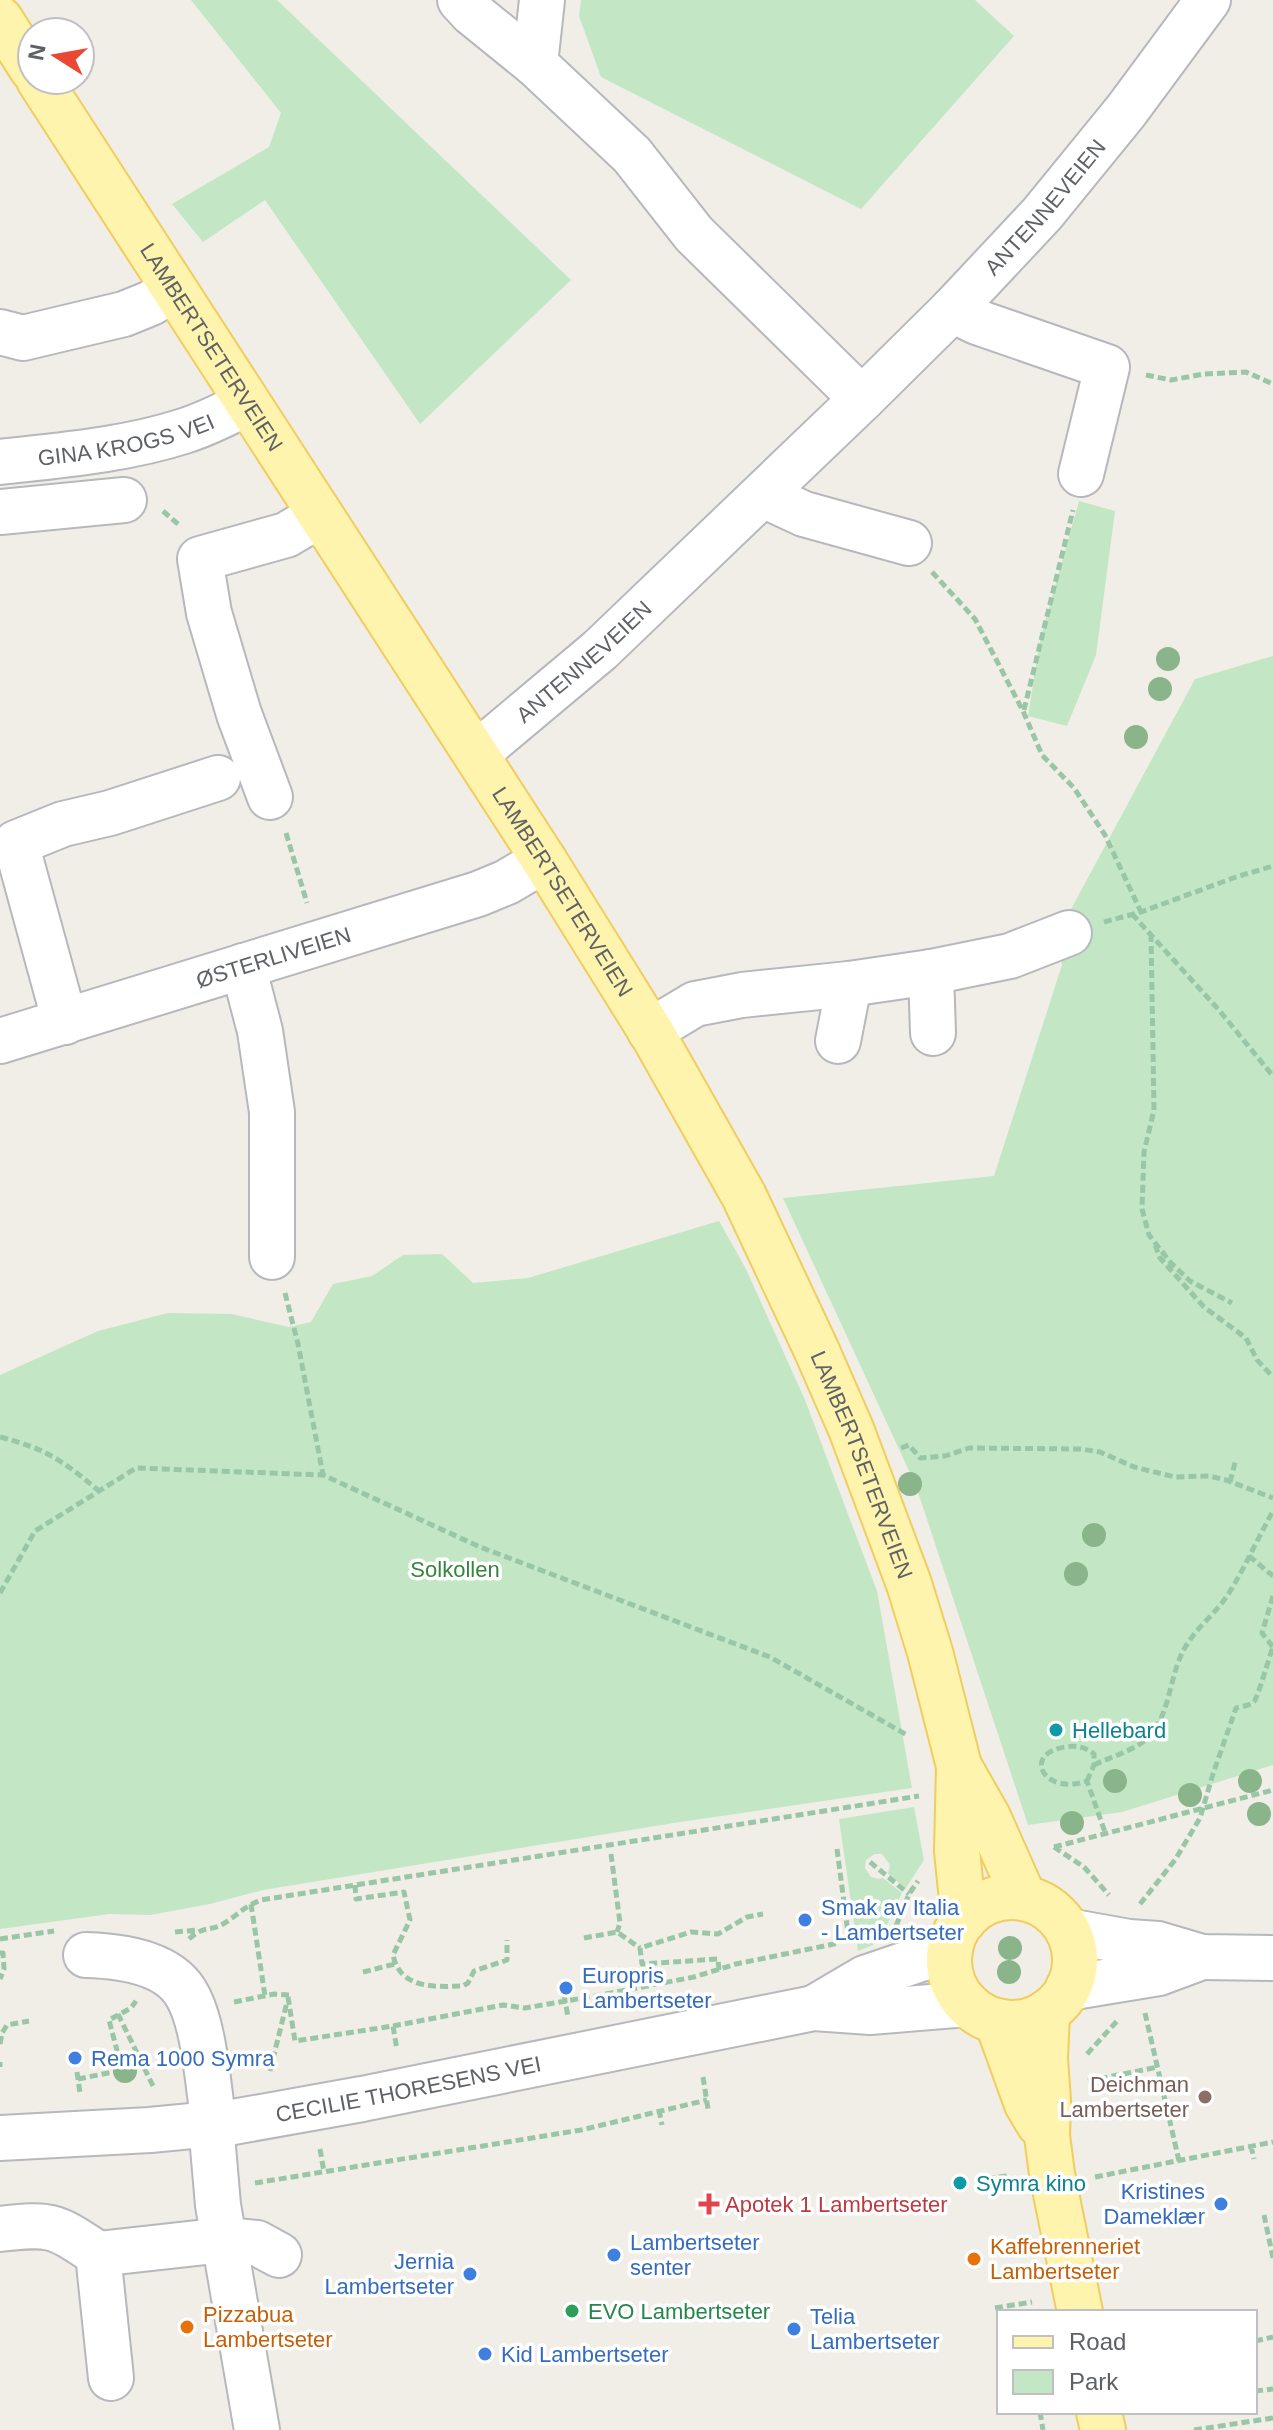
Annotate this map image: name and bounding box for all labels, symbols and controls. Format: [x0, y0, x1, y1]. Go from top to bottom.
north arrow [16, 16, 96, 96]
text: N [23, 42, 51, 62]
street label: ANTENNEVEIEN [980, 134, 1111, 280]
street label: LAMBERTSETERVEIEN [135, 239, 288, 456]
street label: GINA KROGS VEI [36, 409, 218, 471]
street label: ANTENNEVEIEN [511, 596, 657, 728]
street label: LAMBERTSETERVEIEN [487, 783, 638, 1001]
street label: ØSTERLIVEIEN [193, 922, 354, 993]
street label: LAMBERTSETERVEIEN [805, 1347, 918, 1582]
park label: Solkollen [410, 1557, 500, 1582]
place label: Hellebard [1072, 1718, 1166, 1743]
marker: Hellebard [1047, 1721, 1065, 1739]
place label: Smak av Italia - Lambertseter [821, 1895, 964, 1945]
marker: Smak av Italia - Lambertseter [796, 1911, 814, 1929]
place label: Europris Lambertseter [582, 1963, 712, 2013]
marker: Europris Lambertseter [557, 1979, 575, 1997]
place label: Rema 1000 Symra [91, 2046, 275, 2071]
marker: Rema 1000 Symra [66, 2049, 84, 2067]
street label: CECILIE THORESENS VEI [274, 2051, 543, 2127]
place label: Deichman Lambertseter [1059, 2072, 1189, 2122]
marker: Deichman Lambertseter [1196, 2088, 1214, 2106]
place label: Symra kino [976, 2171, 1086, 2196]
marker: Symra kino [951, 2174, 969, 2192]
place label: Kristines Dameklær [1104, 2179, 1205, 2229]
place label: Apotek 1 Lambertseter [725, 2192, 948, 2217]
marker: Apotek 1 Lambertseter [700, 2195, 718, 2213]
marker: Kristines Dameklær [1212, 2195, 1230, 2213]
place label: Lambertseter senter [630, 2230, 760, 2280]
place label: Kaffebrenneriet Lambertseter [990, 2234, 1140, 2284]
marker: Lambertseter senter [605, 2246, 623, 2264]
place label: Jernia Lambertseter [324, 2249, 455, 2299]
marker: Kaffebrenneriet Lambertseter [965, 2250, 983, 2268]
marker: Jernia Lambertseter [461, 2265, 479, 2283]
place label: EVO Lambertseter [588, 2299, 770, 2324]
place label: Pizzabua Lambertseter [203, 2302, 333, 2352]
marker: EVO Lambertseter [563, 2302, 581, 2320]
place label: Telia Lambertseter [810, 2304, 940, 2354]
legend [997, 2310, 1257, 2414]
marker: Pizzabua Lambertseter [178, 2318, 196, 2336]
marker: Telia Lambertseter [785, 2320, 803, 2338]
text: Road [1069, 2328, 1126, 2355]
place label: Kid Lambertseter [501, 2342, 669, 2367]
marker: Kid Lambertseter [476, 2345, 494, 2363]
text: Park [1069, 2368, 1119, 2395]

